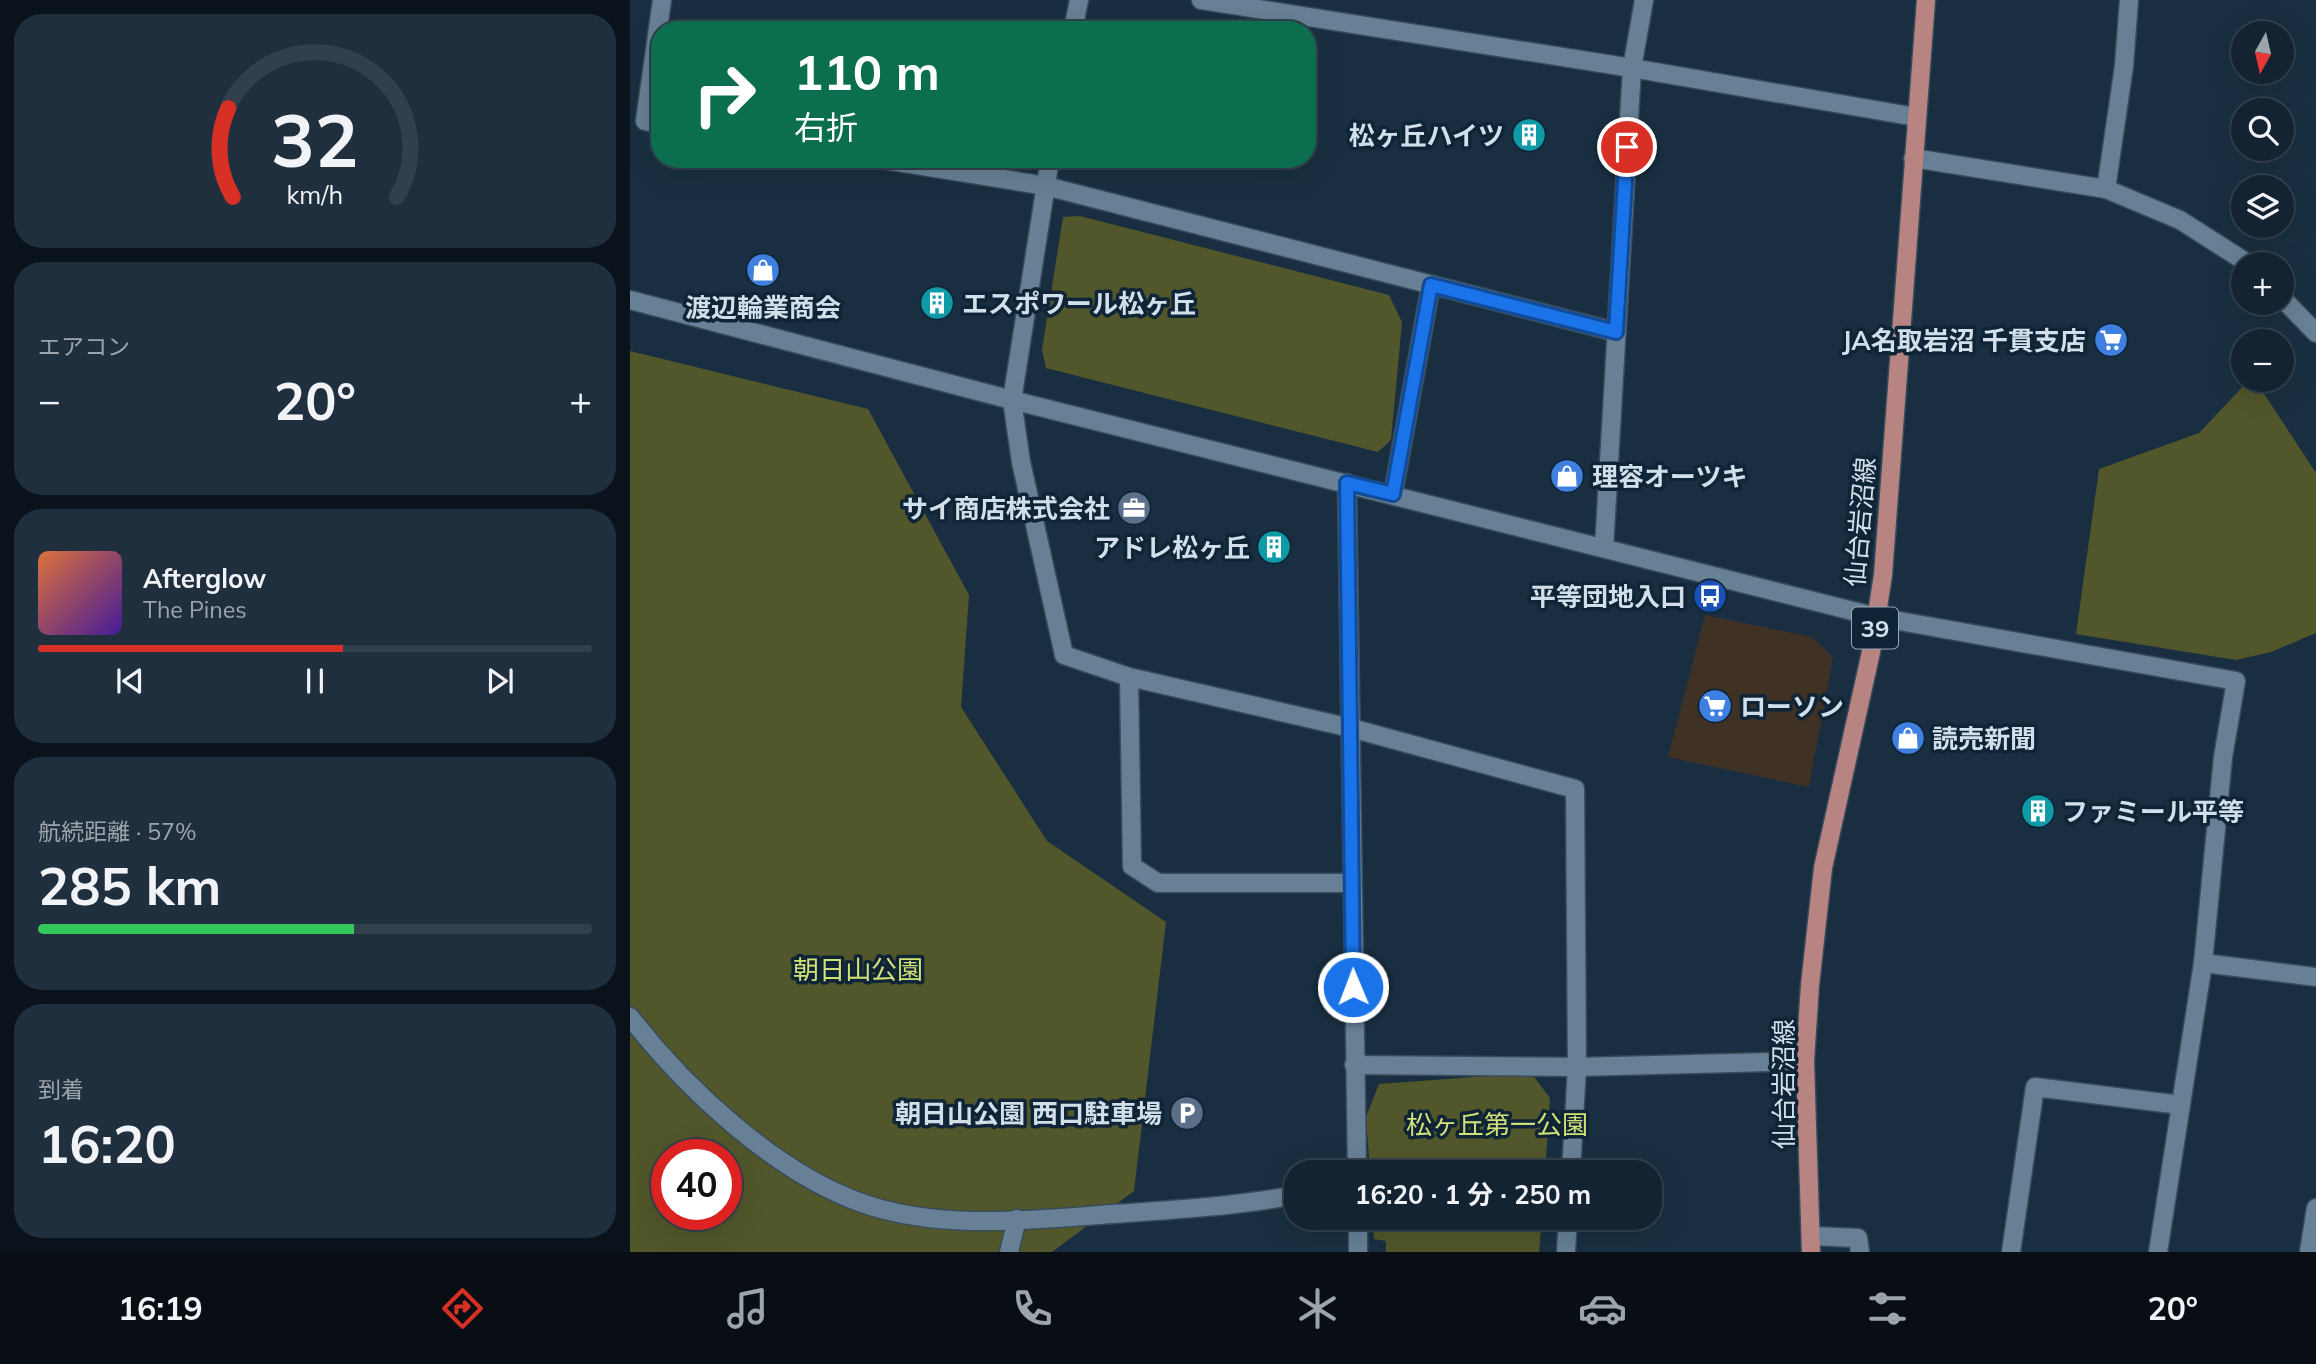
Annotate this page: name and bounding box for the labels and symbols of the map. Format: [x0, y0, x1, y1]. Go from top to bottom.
north arrow [2231, 21, 2294, 84]
building icon: 松ヶ丘ハイツ [1510, 116, 1548, 154]
pin [1597, 117, 1657, 177]
place label: 松ヶ丘ハイツ [1349, 119, 1504, 152]
shop icon: 渡辺輪業商会 [744, 251, 782, 289]
building icon: エスポワール松ヶ丘 [918, 284, 956, 322]
place label: エスポワール松ヶ丘 [962, 287, 1196, 320]
place label: 渡辺輪業商会 [685, 291, 841, 324]
supermarket icon: JA名取岩沼 千貫支店 [2092, 321, 2130, 359]
place label: JA名取岩沼 千貫支店 [1842, 324, 2086, 357]
street label: 仙台岩沼線 [1838, 456, 1882, 588]
shop icon: 理容オーツキ [1548, 457, 1586, 495]
place label: 理容オーツキ [1592, 460, 1747, 493]
office icon: サイ商店株式会社 [1115, 489, 1153, 527]
place label: サイ商店株式会社 [902, 492, 1110, 525]
building icon: アドレ松ヶ丘 [1255, 528, 1293, 566]
place label: アドレ松ヶ丘 [1094, 531, 1250, 564]
bus stop icon: 平等団地入口 [1691, 577, 1729, 615]
place label: 平等団地入口 [1530, 580, 1686, 613]
road number: 39 [1852, 608, 1898, 648]
supermarket icon: ローソン [1696, 687, 1734, 725]
place label: ローソン [1740, 690, 1844, 723]
shop icon: 読売新聞 [1889, 719, 1927, 757]
place label: 読売新聞 [1932, 722, 2036, 755]
building icon: ファミール平等 [2019, 792, 2057, 830]
place label: ファミール平等 [2062, 795, 2244, 828]
position arrow [1316, 950, 1390, 1024]
park label: 朝日山公園 [793, 953, 923, 986]
street label: 仙台岩沼線 [1767, 1019, 1800, 1149]
parking icon: 朝日山公園 西口駐車場 [1168, 1094, 1206, 1132]
place label: 朝日山公園 西口駐車場 [895, 1097, 1162, 1130]
park label: 松ヶ丘第一公園 [1406, 1108, 1588, 1141]
speed limit sign: 40 [651, 1139, 742, 1230]

